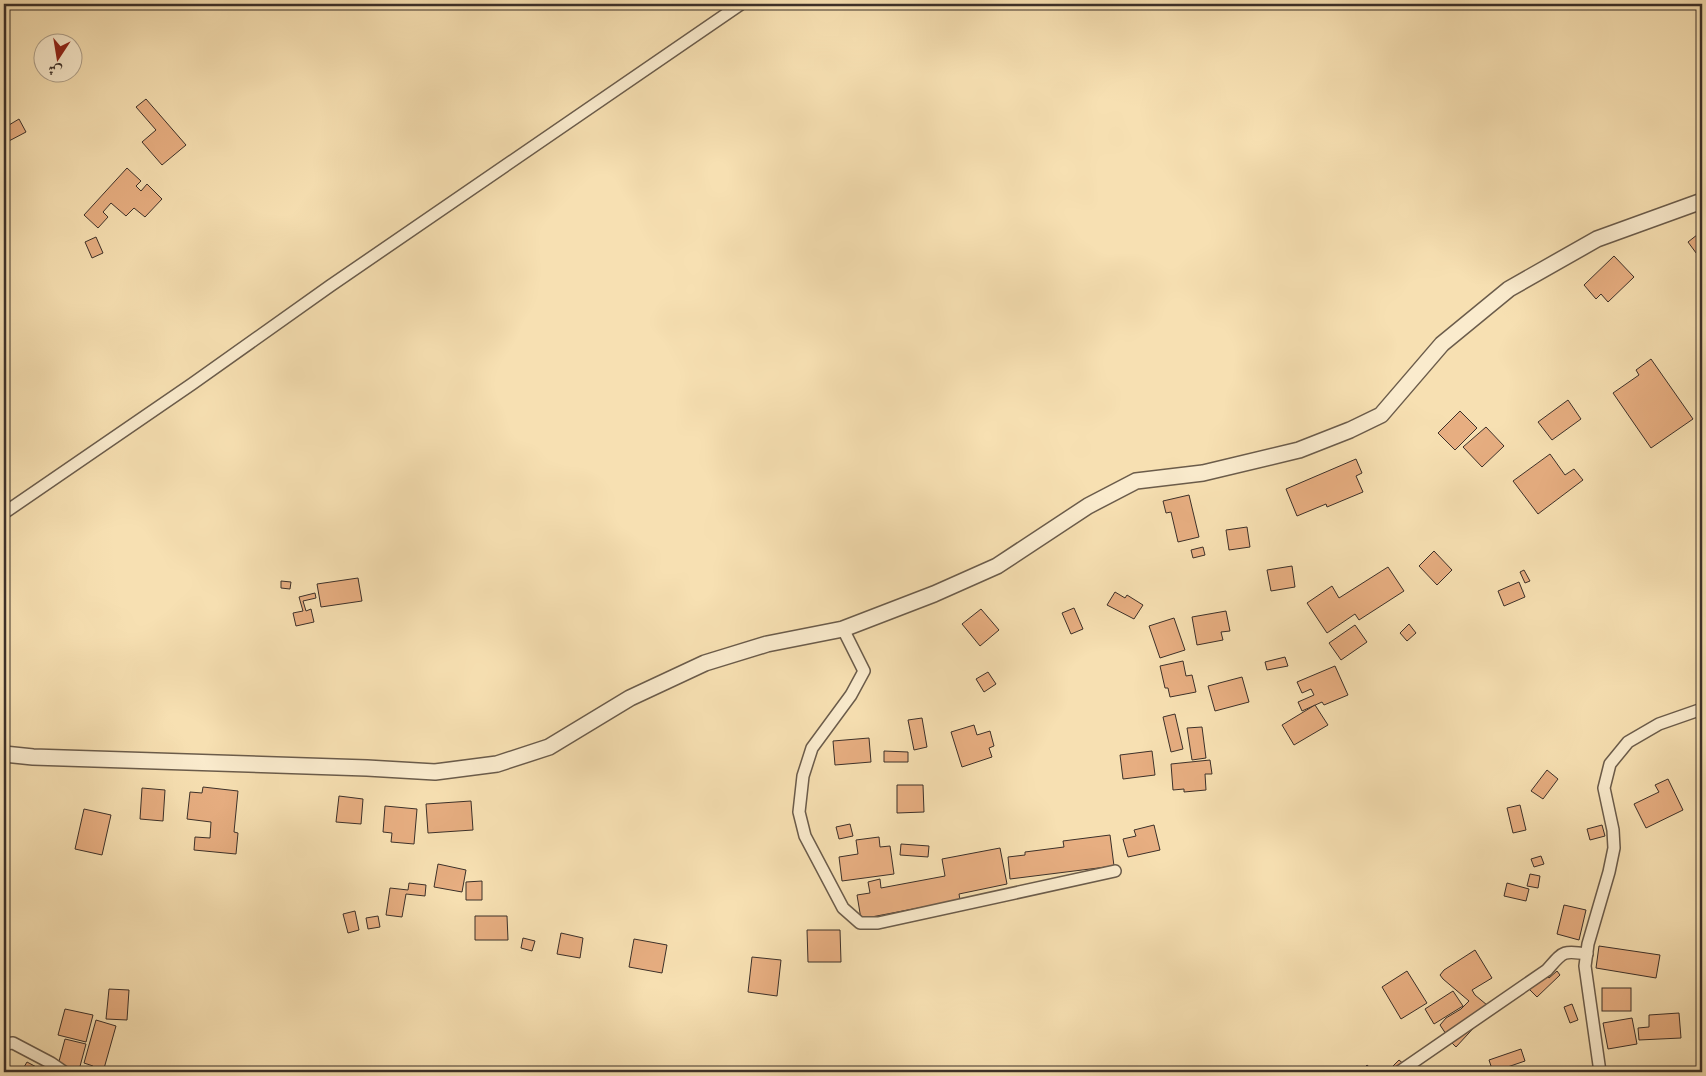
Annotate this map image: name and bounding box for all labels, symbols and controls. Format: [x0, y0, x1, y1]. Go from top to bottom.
north arrow [32, 32, 82, 82]
text: ش [47, 59, 64, 80]

